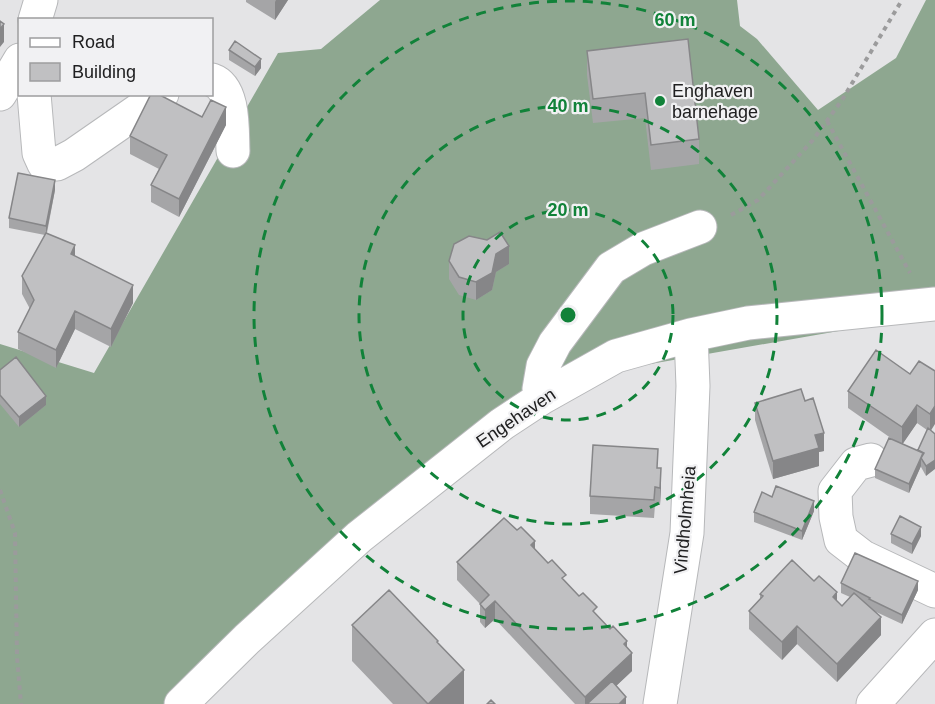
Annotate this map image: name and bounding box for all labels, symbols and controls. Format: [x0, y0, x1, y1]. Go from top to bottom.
text: 60 m [654, 10, 696, 30]
legend [18, 18, 213, 96]
text: Road [72, 32, 115, 52]
text: Building [72, 62, 136, 82]
place label: Enghaven barnehage [672, 81, 758, 122]
marker: Enghaven barnehage [653, 94, 667, 108]
text: 40 m [547, 96, 589, 116]
text: 20 m [547, 200, 589, 220]
centre of rings [558, 305, 578, 325]
street label: Engehaven [473, 384, 559, 452]
street label: Vindholmheia [670, 464, 700, 575]

